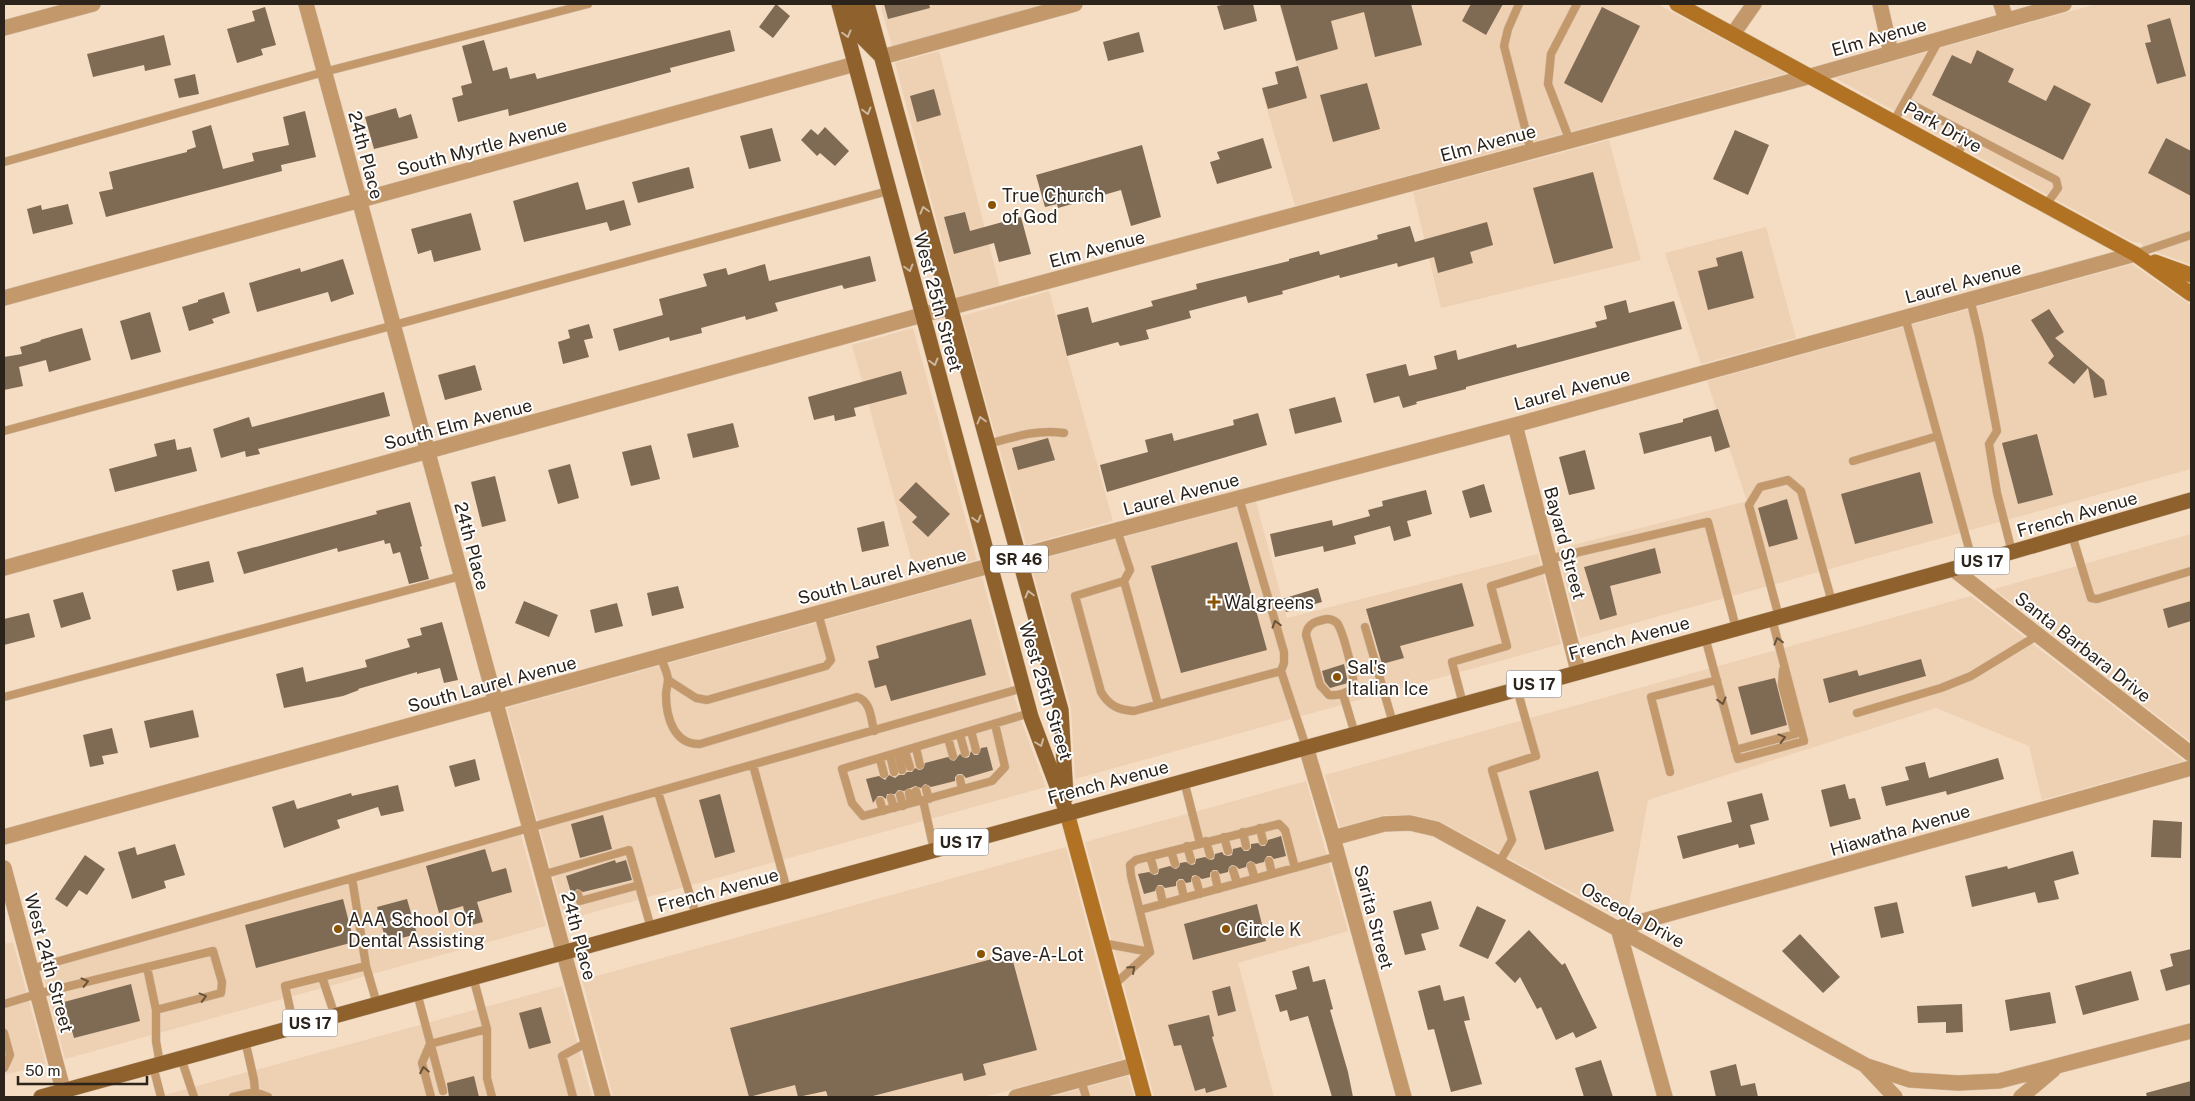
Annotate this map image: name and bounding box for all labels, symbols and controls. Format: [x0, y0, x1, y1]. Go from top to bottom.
street label: Elm Avenue [1829, 13, 1929, 61]
one-way arrow [841, 29, 852, 38]
street label: Park Drive [1900, 97, 1986, 157]
one-way arrow [862, 107, 872, 115]
street label: 24th Place [344, 109, 388, 201]
street label: South Myrtle Avenue [395, 114, 569, 180]
street label: Elm Avenue [1438, 120, 1538, 166]
place label: True Church of God [1002, 185, 1104, 227]
marker: True Church of God [986, 199, 998, 211]
one-way arrow [919, 206, 929, 214]
street label: Elm Avenue [1047, 226, 1147, 272]
street label: West 25th Street [909, 230, 967, 374]
street label: Laurel Avenue [1903, 256, 2023, 308]
one-way arrow [903, 264, 914, 273]
one-way arrow [929, 358, 939, 366]
street label: Laurel Avenue [1512, 363, 1632, 415]
street label: South Elm Avenue [382, 394, 534, 454]
one-way arrow [977, 417, 987, 425]
street label: Laurel Avenue [1121, 468, 1241, 520]
street label: Bayard Street [1540, 484, 1590, 602]
street label: French Avenue [2014, 487, 2140, 541]
street label: 24th Place [450, 500, 494, 592]
one-way arrow [971, 515, 981, 523]
street label: South Laurel Avenue [795, 543, 969, 609]
road number: SR 46 [990, 546, 1048, 572]
road number: US 17 [1954, 548, 2010, 574]
street label: Santa Barbara Drive [2011, 587, 2155, 707]
one-way arrow [1024, 589, 1035, 598]
place label: Walgreens [1224, 592, 1314, 613]
marker: Walgreens [1208, 596, 1220, 608]
street label: French Avenue [1566, 612, 1692, 664]
street label: West 25th Street [1015, 619, 1077, 763]
one-way arrow [1272, 621, 1282, 629]
one-way arrow [1773, 637, 1784, 645]
street label: South Laurel Avenue [405, 651, 579, 717]
place label: Sal's Italian Ice [1347, 657, 1428, 699]
marker: Sal's Italian Ice [1331, 671, 1343, 683]
road number: US 17 [1506, 671, 1562, 698]
one-way arrow [1716, 696, 1727, 705]
one-way arrow [1778, 733, 1786, 743]
one-way arrow [1035, 738, 1045, 746]
street label: French Avenue [1045, 756, 1171, 808]
street label: Hiawatha Avenue [1828, 800, 1972, 860]
road number: US 17 [934, 829, 988, 856]
street label: Sarita Street [1350, 862, 1398, 972]
street label: French Avenue [655, 864, 781, 916]
street label: Osceola Drive [1578, 878, 1688, 952]
street label: 24th Place [557, 890, 601, 982]
street label: West 24th Street [20, 891, 78, 1035]
place label: AAA School Of Dental Assisting [348, 909, 485, 951]
place label: Circle K [1236, 919, 1301, 940]
marker: AAA School Of Dental Assisting [332, 923, 344, 935]
marker: Circle K [1220, 923, 1232, 935]
place label: Save-A-Lot [991, 944, 1084, 965]
marker: Save-A-Lot [975, 948, 987, 960]
one-way arrow [1127, 966, 1136, 975]
one-way arrow [80, 977, 89, 988]
one-way arrow [198, 993, 207, 1003]
road number: US 17 [282, 1010, 338, 1036]
scale bar [18, 1054, 146, 1086]
text: 50 m [25, 1062, 60, 1079]
one-way arrow [419, 1066, 430, 1074]

